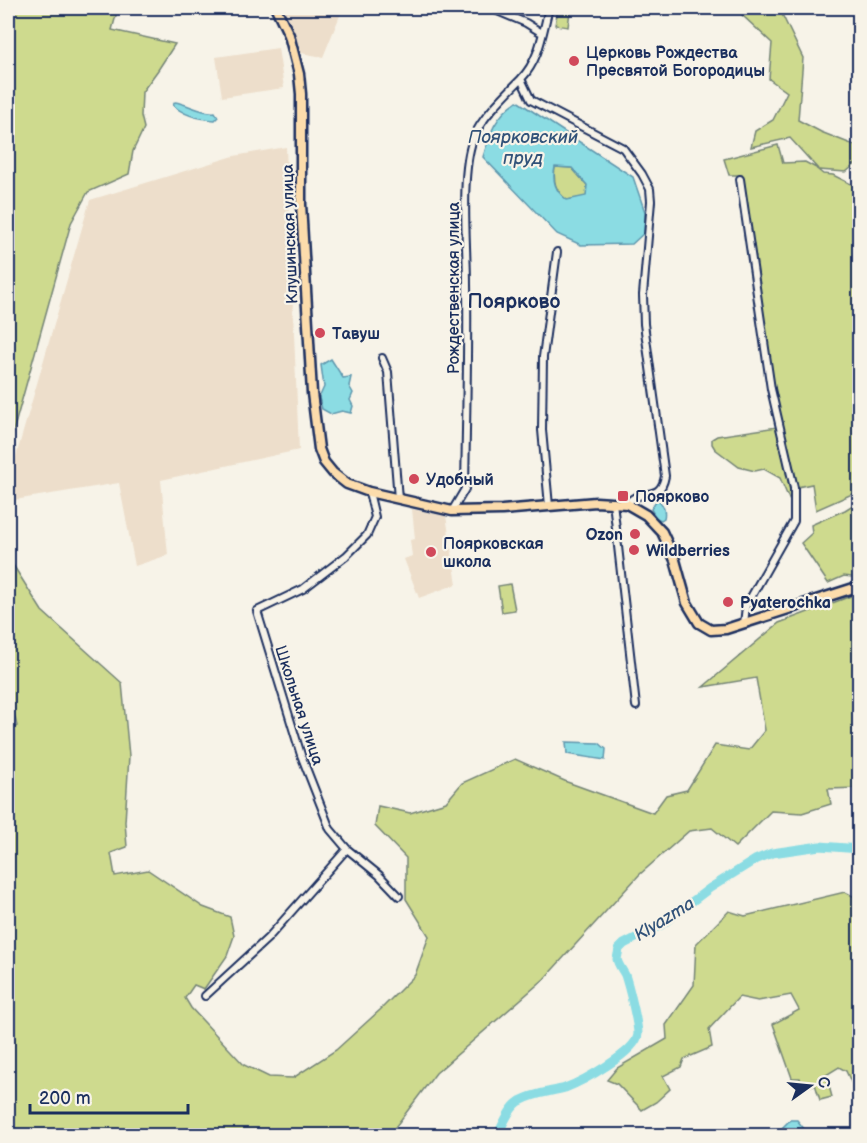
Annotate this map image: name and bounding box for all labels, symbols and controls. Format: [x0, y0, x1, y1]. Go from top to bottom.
place label: Церковь Рождества Пресвятой Богородицы [586, 44, 765, 81]
marker: Церковь Рождества Пресвятой Богородицы [567, 54, 581, 68]
water label: Поярковский пруд [468, 127, 578, 169]
street label: Клушинская улица [279, 163, 302, 304]
street label: Рождественская улица [445, 201, 464, 374]
district label: Поярково [468, 290, 560, 314]
place label: Тавуш [332, 325, 380, 344]
marker: Тавуш [313, 326, 327, 340]
place label: Удобный [426, 471, 494, 490]
marker: Удобный [407, 472, 421, 486]
place label: Поярково [635, 488, 710, 507]
marker: Поярково [616, 489, 630, 503]
place label: Ozon [586, 526, 623, 545]
marker: Ozon [628, 527, 642, 541]
place label: Поярковская школа [443, 535, 544, 572]
place label: Wildberries [646, 542, 730, 561]
marker: Wildberries [627, 543, 641, 557]
marker: Поярковская школа [424, 545, 438, 559]
place label: Pyaterochka [740, 594, 831, 613]
marker: Pyaterochka [721, 595, 735, 609]
street label: Школьная улица [270, 643, 327, 768]
water label: Klyazma [630, 893, 698, 946]
north arrow [780, 1056, 840, 1116]
text: С [812, 1075, 834, 1090]
scale bar [30, 1077, 188, 1115]
text: 200 m [39, 1088, 91, 1109]

